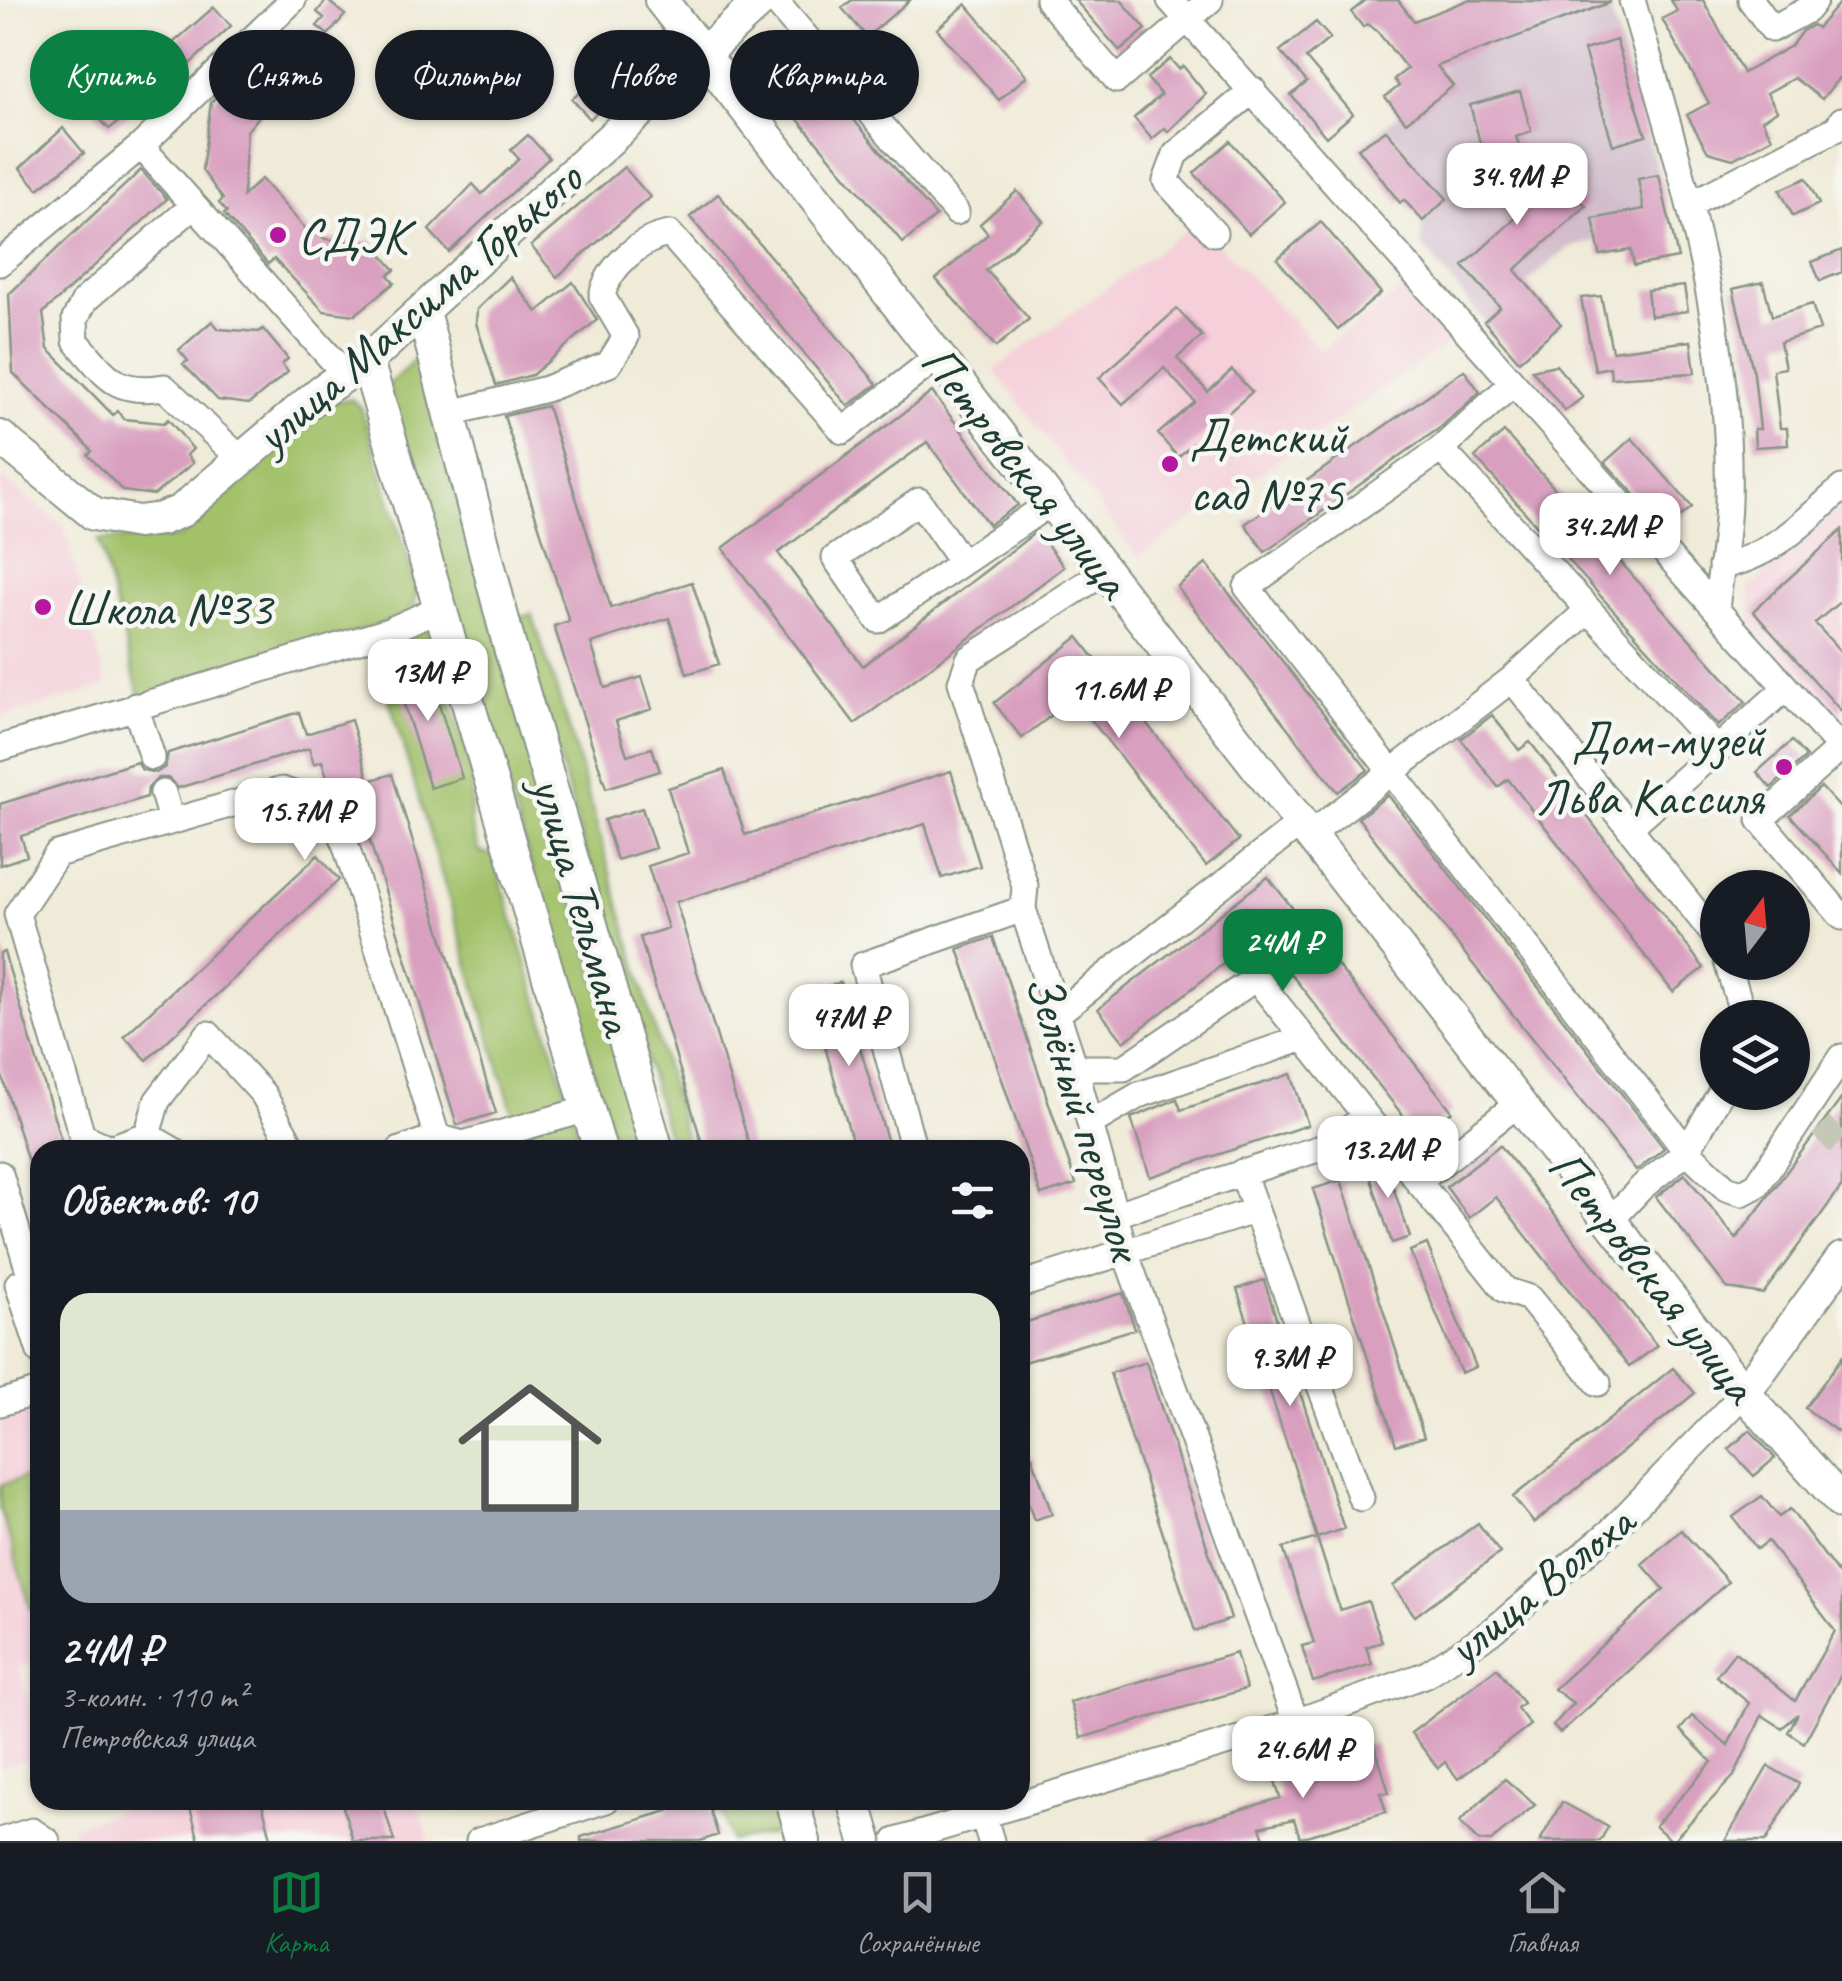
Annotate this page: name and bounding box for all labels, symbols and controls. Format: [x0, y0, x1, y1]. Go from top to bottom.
chip: Купить [30, 30, 189, 120]
chip: Снять [209, 30, 355, 120]
chip: Фильтры [375, 30, 554, 120]
chip: Новое [574, 30, 710, 120]
chip: Квартира [730, 30, 919, 120]
pin: 34.9M ₽ [1425, 143, 1609, 228]
street label: улица Максима Горького [239, 146, 597, 469]
text: 34.9M ₽ [1469, 155, 1565, 196]
place label: СДЭК [298, 205, 416, 268]
marker: СДЭК [267, 224, 289, 246]
street label: Петровская улица [907, 332, 1146, 613]
place label: Детский сад №75 [1190, 405, 1350, 526]
marker: Детский сад №75 [1159, 453, 1181, 475]
pin: 34.2M ₽ [1518, 493, 1702, 578]
text: 34.2M ₽ [1561, 505, 1659, 546]
place label: Школа №33 [63, 577, 275, 640]
marker: Школа №33 [32, 596, 54, 618]
pin: 13M ₽ [358, 639, 498, 724]
text: 13M ₽ [390, 651, 466, 692]
pin: 11.6M ₽ [1027, 656, 1211, 741]
text: 11.6M ₽ [1070, 668, 1168, 709]
place label: Дом-музей Льва Кассиля [1536, 708, 1767, 829]
marker: Дом-музей Льва Кассиля [1773, 756, 1795, 778]
street label: улица Тельмана [516, 767, 652, 1046]
pin: 15.7M ₽ [213, 778, 397, 863]
text: 15.7M ₽ [257, 790, 353, 831]
north arrow [1700, 870, 1810, 980]
map controls [1700, 870, 1810, 1110]
pin: 24M ₽ [1213, 909, 1353, 994]
text: 24M ₽ [1245, 921, 1321, 962]
street label: Зелёный переулок [1011, 966, 1159, 1271]
pin: 47M ₽ [779, 984, 919, 1069]
text: 47M ₽ [811, 996, 887, 1037]
button: layers [1700, 1000, 1810, 1110]
pin: 13.2M ₽ [1296, 1116, 1480, 1201]
text: 13.2M ₽ [1339, 1128, 1437, 1169]
street label: Петровская улица [1534, 1137, 1773, 1418]
icon: filters [945, 1173, 1000, 1228]
text: Объектов: 10 [60, 1174, 255, 1227]
pin: 9.3M ₽ [1209, 1324, 1371, 1409]
text: 9.3M ₽ [1249, 1336, 1331, 1377]
icon: home [440, 1358, 620, 1538]
street label: улица Волоха [1431, 1488, 1650, 1682]
text: 24M ₽ [60, 1623, 160, 1676]
text: 3-комн. · 110 m² [60, 1676, 247, 1717]
pin: 24.6M ₽ [1211, 1716, 1395, 1801]
text: Петровская улица [60, 1717, 255, 1758]
text: 24.6M ₽ [1254, 1728, 1352, 1769]
tab: Карта [264, 1865, 328, 1960]
tab: Сохранённые [857, 1865, 979, 1960]
tab: Главная [1507, 1865, 1578, 1960]

